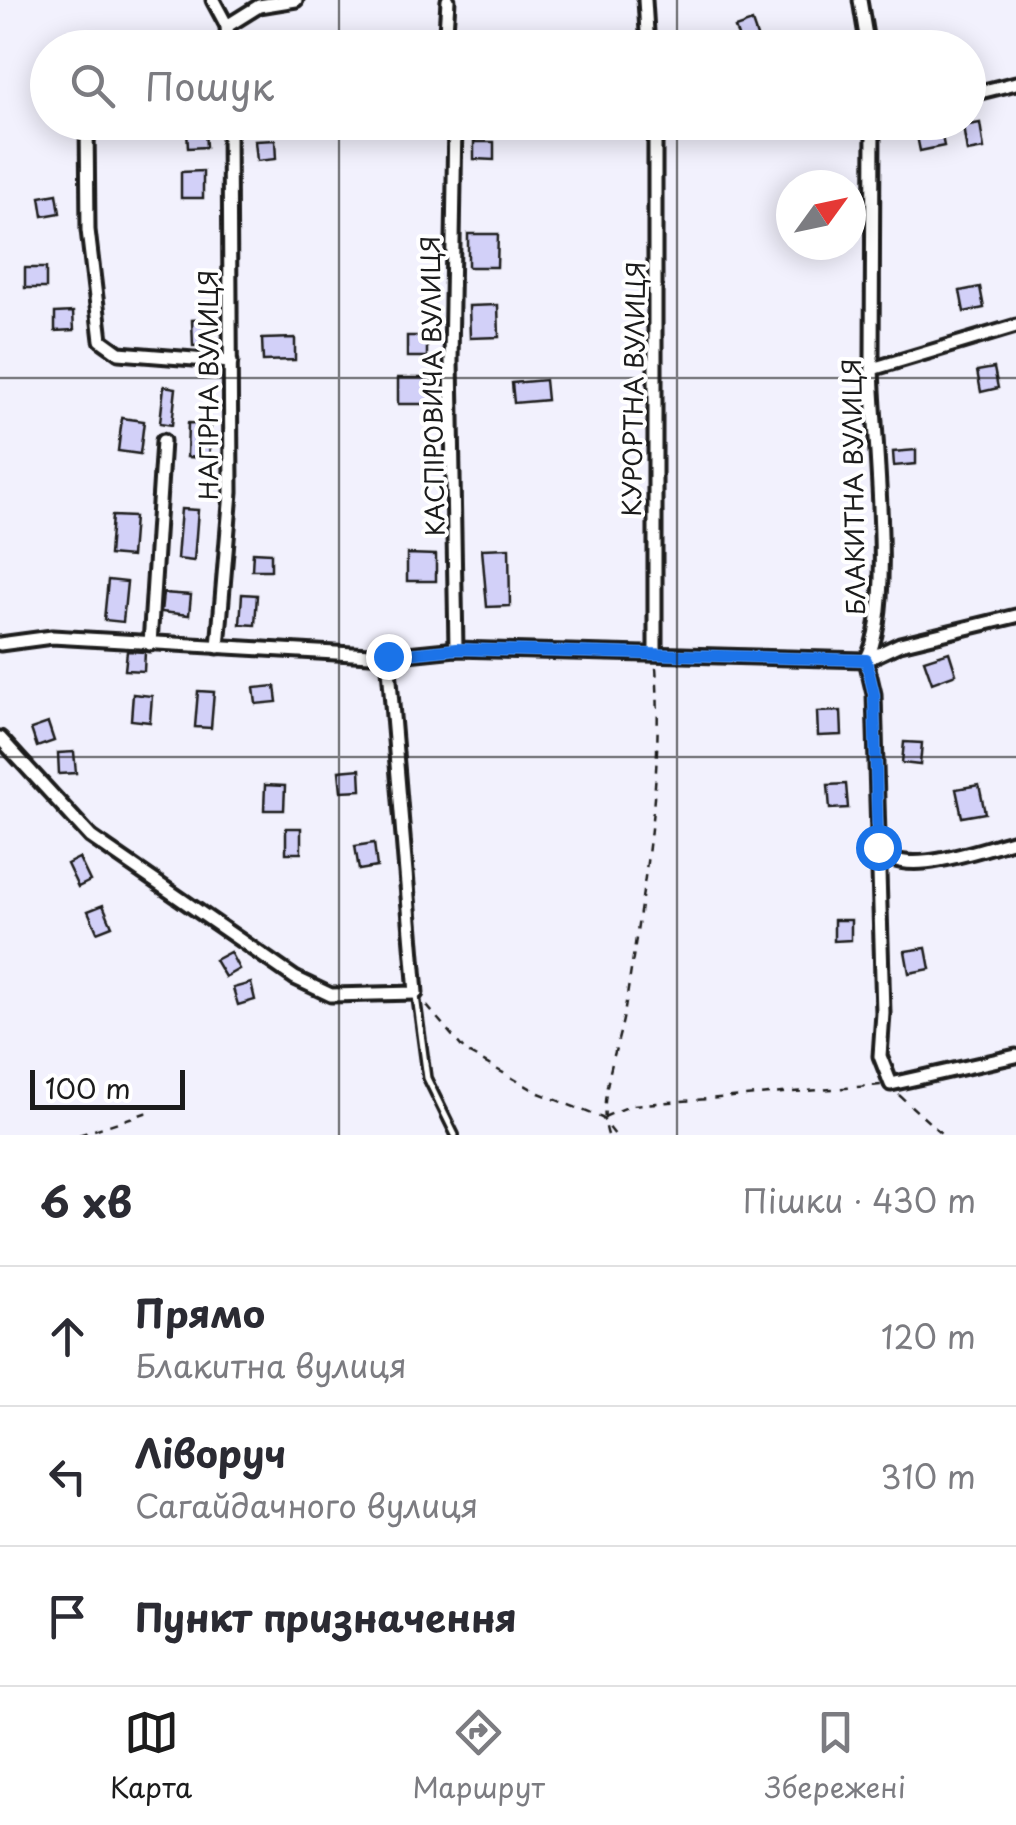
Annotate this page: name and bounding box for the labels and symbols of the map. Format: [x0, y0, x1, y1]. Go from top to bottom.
north arrow [776, 170, 866, 260]
street label: КАСПІРОВИЧА ВУЛИЦЯ [410, 235, 454, 537]
street label: КУРОРТНА ВУЛИЦЯ [612, 261, 654, 517]
street label: НАГІРНА ВУЛИЦЯ [189, 270, 227, 500]
street label: БЛАКИТНА ВУЛИЦЯ [832, 358, 874, 616]
route end [366, 634, 412, 680]
route start [856, 825, 902, 871]
scale bar [30, 1065, 185, 1110]

